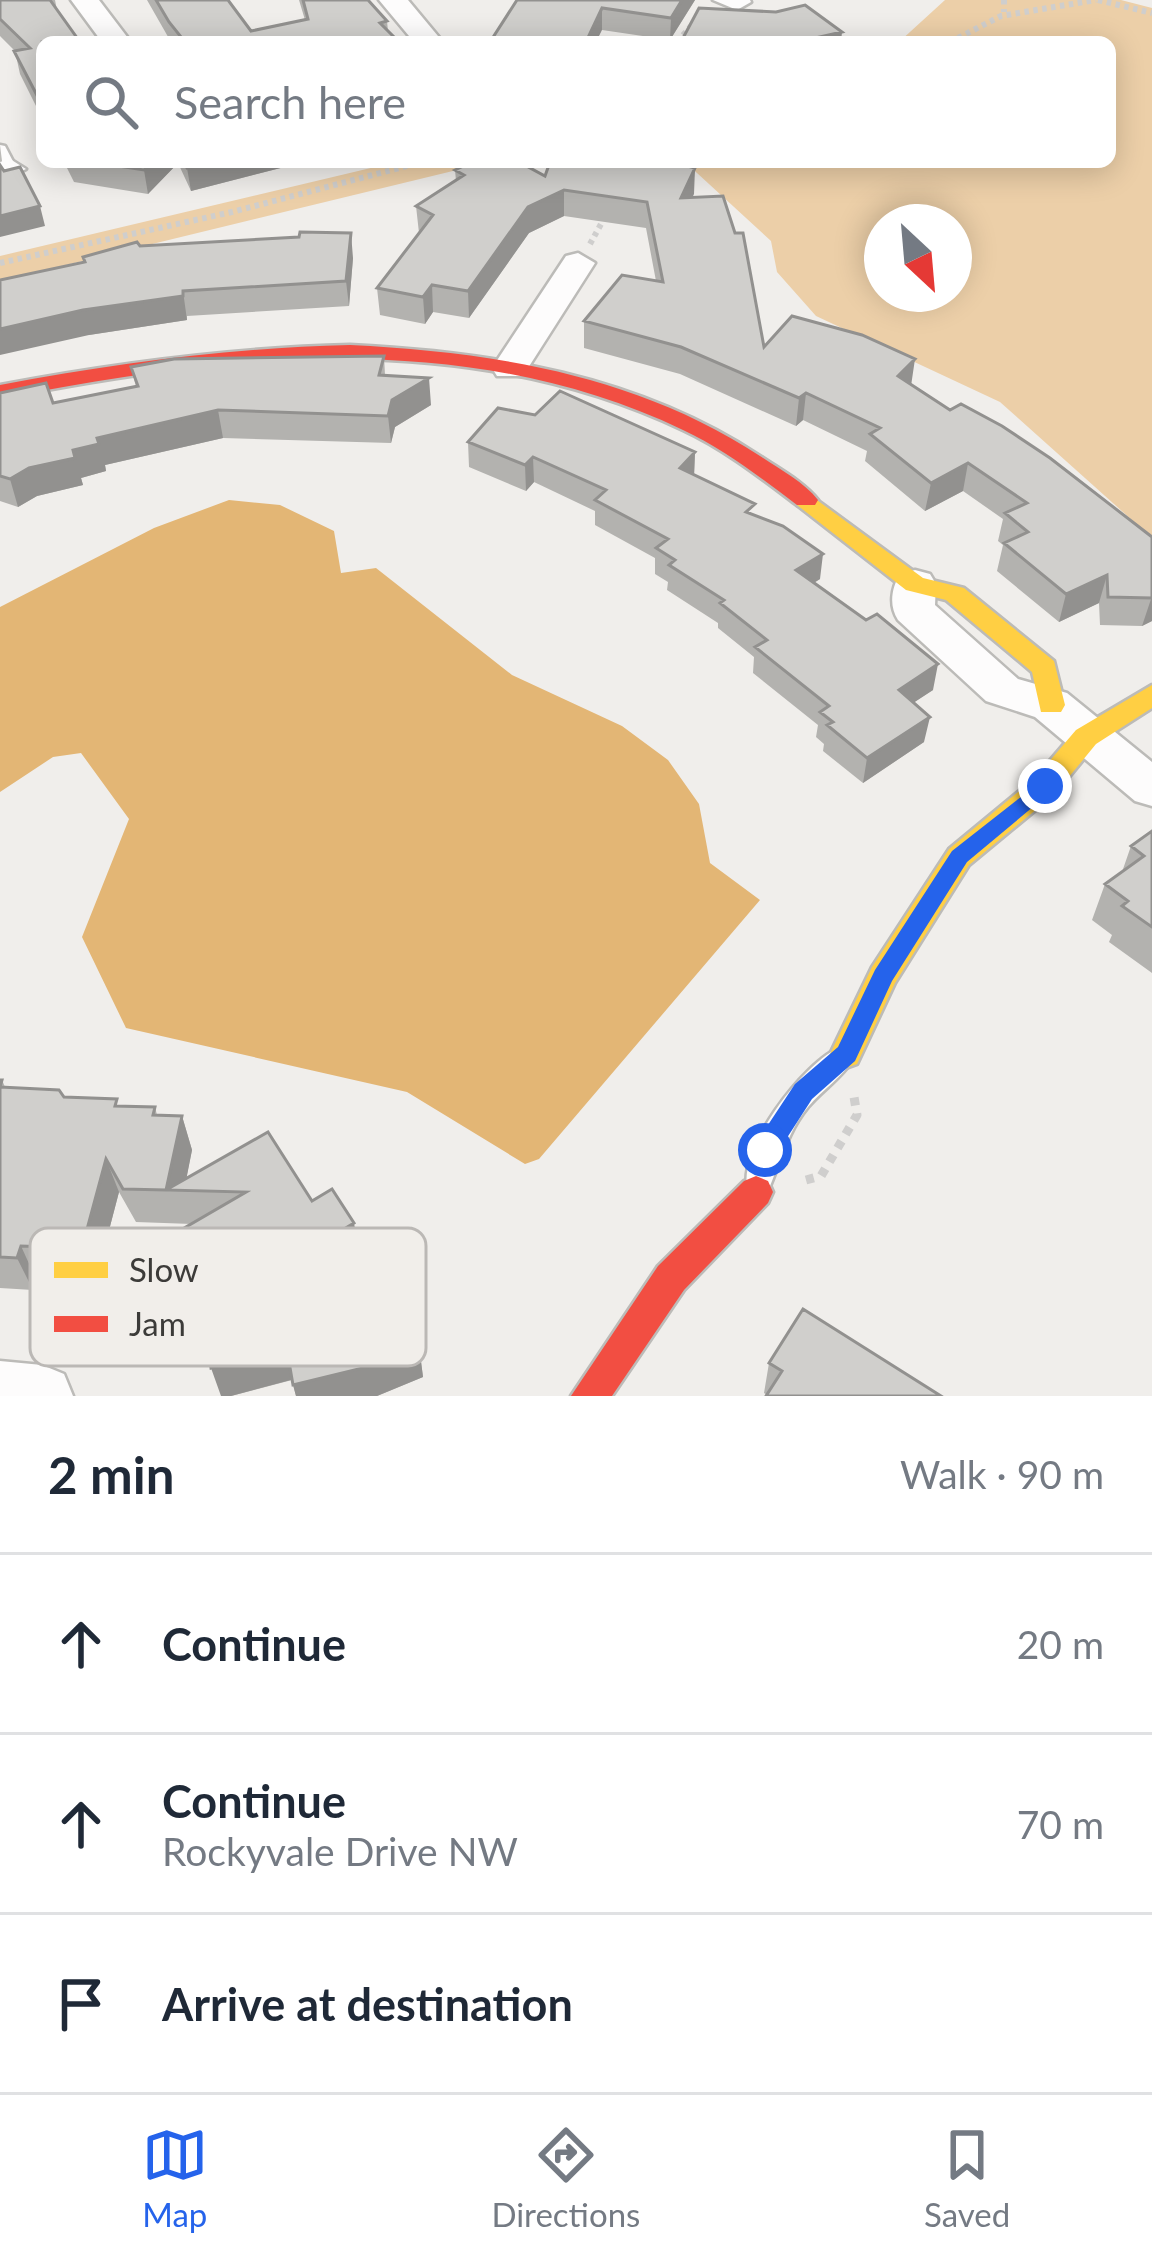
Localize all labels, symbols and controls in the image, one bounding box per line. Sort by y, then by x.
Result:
search box [36,36,1116,168]
icon: search [78,69,144,135]
text: Search here [174,75,406,129]
north arrow [864,204,972,312]
route end [1018,759,1072,813]
route start [738,1123,792,1177]
legend [30,1228,426,1366]
text: Slow [129,1249,199,1289]
text: Jam [129,1303,186,1343]
text: 2 min [48,1444,174,1505]
text: Walk · 90 m [900,1451,1104,1497]
icon: ahead [48,1611,114,1677]
text: Continue [162,1617,346,1671]
text: 20 m [1017,1621,1104,1667]
text: Continue [162,1774,346,1828]
icon: ahead [48,1791,114,1857]
text: 70 m [1017,1801,1104,1847]
text: Rockyvale Drive NW [162,1828,518,1874]
icon: arrive [48,1971,114,2037]
text: Arrive at destination [162,1977,573,2031]
tab: Map [142,2122,208,2234]
tab: Directions [491,2122,640,2234]
tab: Saved [924,2122,1010,2234]

